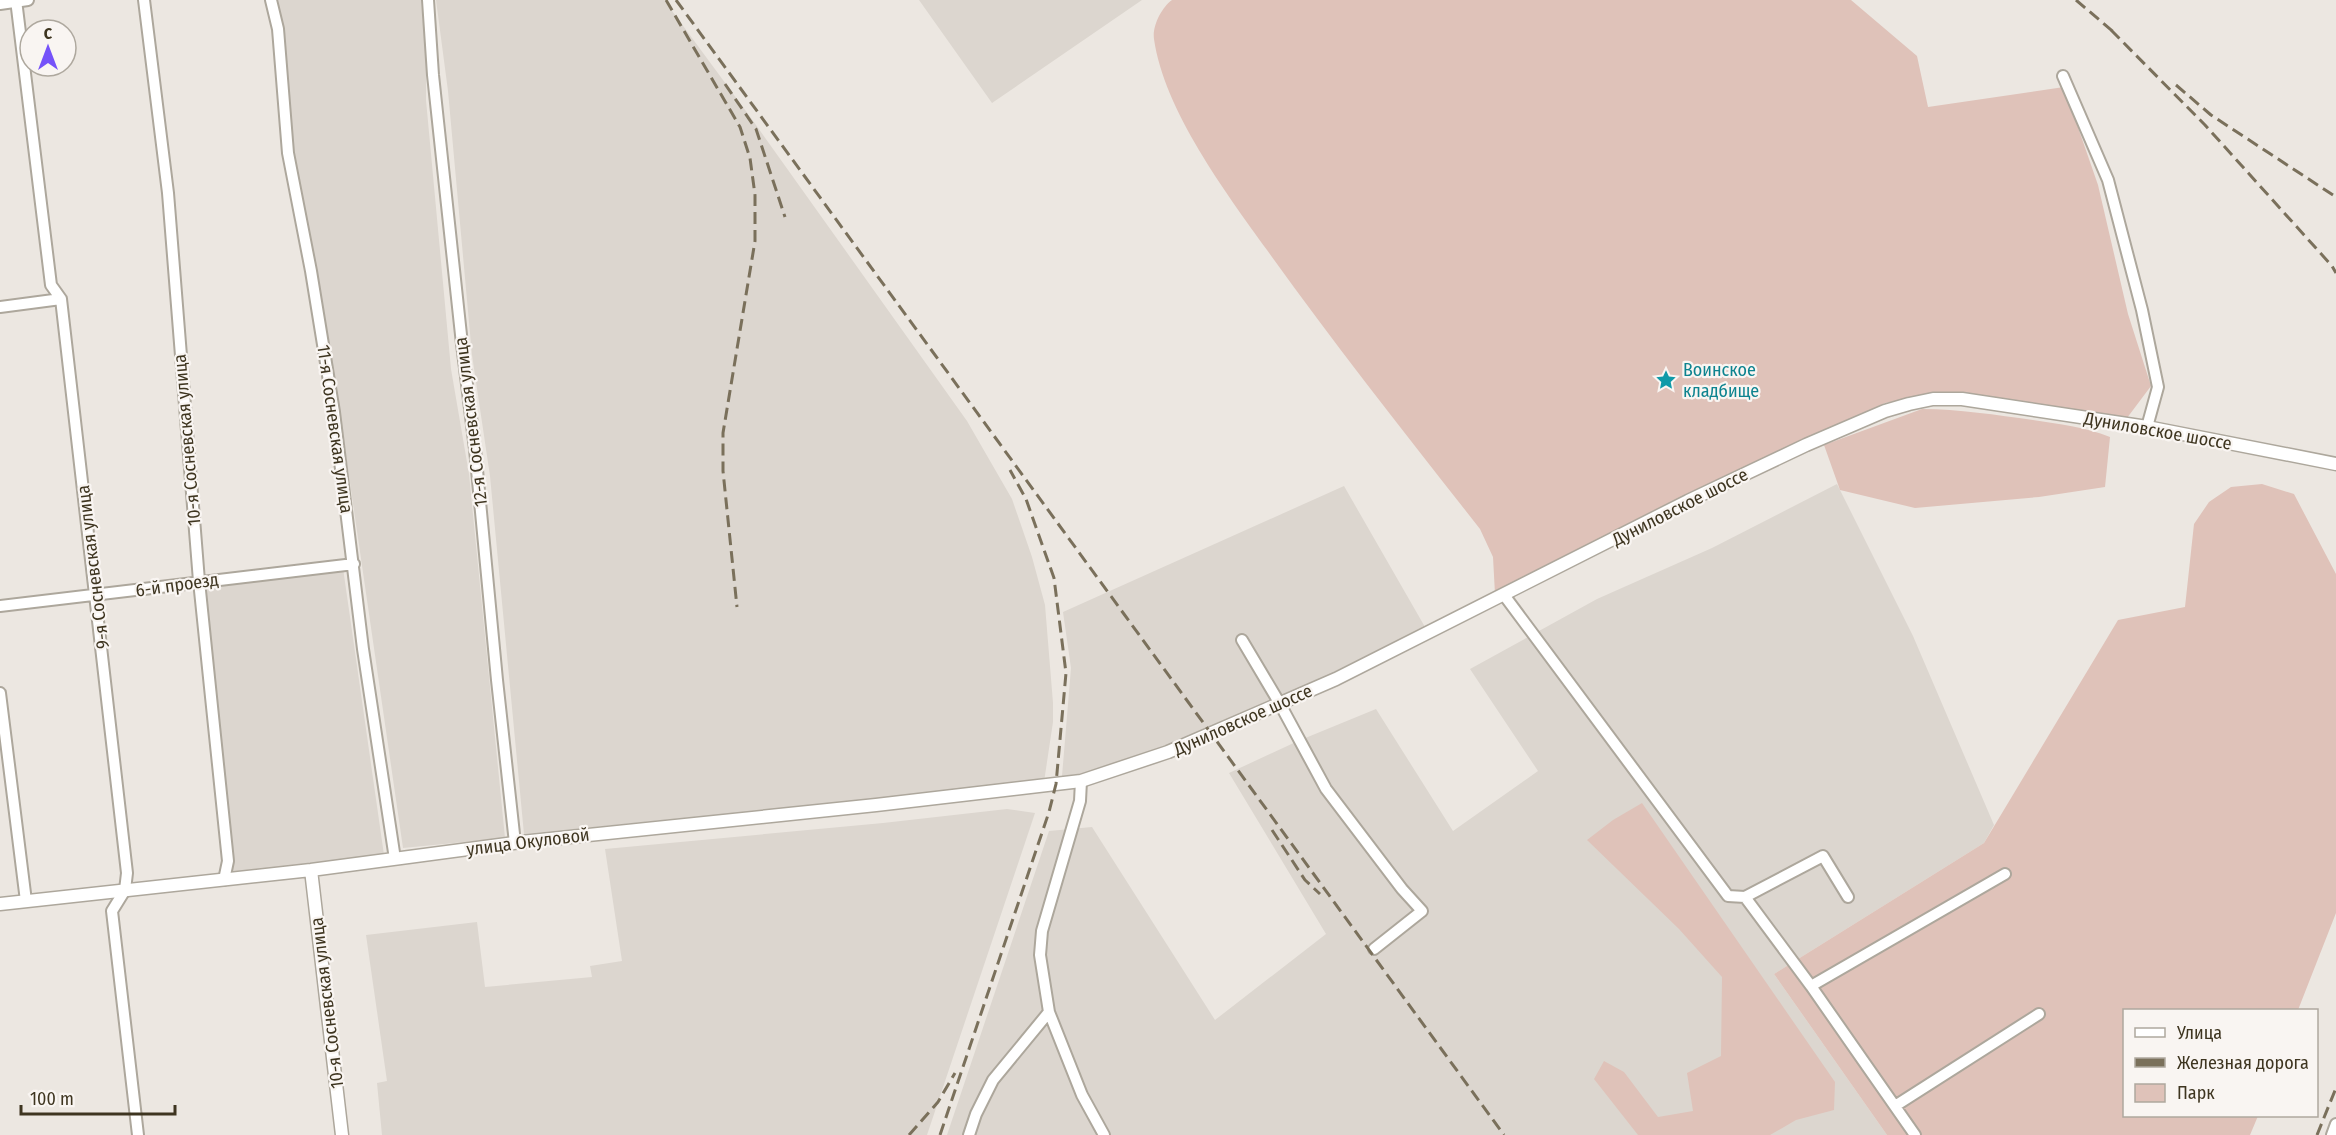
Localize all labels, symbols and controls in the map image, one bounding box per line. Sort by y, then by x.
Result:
north arrow [18,18,78,78]
text: С [44,24,53,43]
street label: 12-я Сосневская улица [450,336,492,508]
street label: 11-я Сосневская улица [312,343,358,515]
street label: 10-я Сосневская улица [169,353,205,527]
place label: Воинское кладбище [1683,359,1759,402]
place icon: Воинское кладбище [1654,368,1678,392]
street label: Дуниловское шоссе [2082,407,2234,455]
street label: Дуниловское шоссе [1608,463,1752,551]
street label: 9-я Сосневская улица [72,484,114,650]
street label: 6-й проезд [134,568,220,602]
street label: Дуниловское шоссе [1169,680,1316,761]
street label: улица Окуловой [465,824,591,860]
street label: 10-я Сосневская улица [306,916,348,1090]
legend [2123,1009,2318,1117]
text: Улица [2176,1022,2222,1044]
text: Железная дорога [2177,1052,2309,1074]
scale bar [21,1078,176,1116]
text: Парк [2177,1082,2215,1104]
text: 100 m [30,1088,74,1110]

